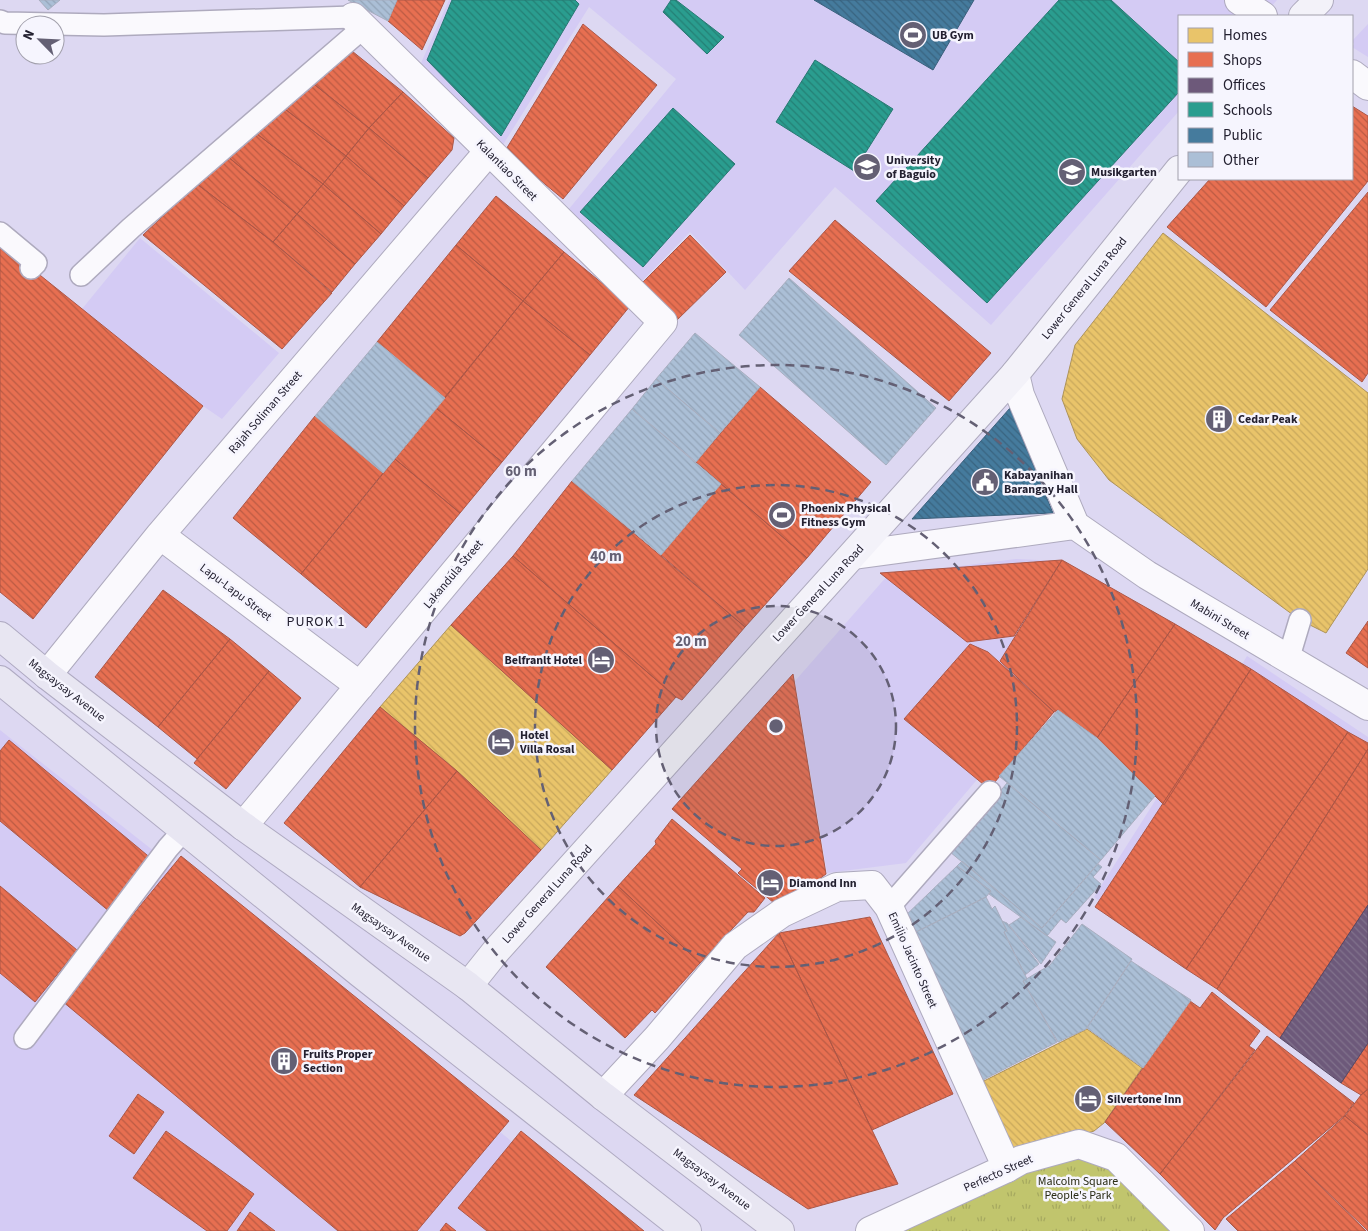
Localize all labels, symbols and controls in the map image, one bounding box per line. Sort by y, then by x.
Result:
north arrow [15,15,65,65]
legend [1178,15,1353,180]
sports icon: UB Gym [898,20,928,50]
text: Homes [1223,25,1267,46]
text: N [18,27,40,43]
place label: UB Gym [932,27,974,44]
text: Shops [1223,50,1262,71]
text: Offices [1223,75,1266,96]
text: Schools [1223,100,1272,121]
text: Public [1223,125,1262,146]
street label: Kalantiao Street [472,136,541,205]
text: Other [1223,150,1260,171]
school or university icon: University of Baguio [852,152,882,182]
place label: University of Baguio [886,152,941,183]
school or university icon: Musikgarten [1057,157,1087,187]
place label: Musikgarten [1091,164,1157,181]
street label: Lower General Luna Road [1038,233,1131,343]
street label: Rajah Soliman Street [225,367,306,457]
building icon: Cedar Peak [1204,404,1234,434]
place label: Cedar Peak [1238,411,1298,428]
text: 60 m [505,461,537,482]
public building icon: Kabayanihan Barangay Hall [970,467,1000,497]
place label: Kabayanihan Barangay Hall [1004,467,1078,498]
sports icon: Phoenix Physical Fitness Gym [767,500,797,530]
place label: Phoenix Physical Fitness Gym [801,500,891,531]
street label: Lakandula Street [420,536,487,612]
street label: Lower General Luna Road [769,541,868,646]
text: 40 m [590,546,622,567]
street label: Lapu-Lapu Street [196,560,275,625]
street label: Mabini Street [1187,595,1253,644]
district label: PUROK 1 [286,612,346,632]
text: 20 m [675,631,707,652]
hotel icon: Belfranlt Hotel [586,645,616,675]
place label: Belfranlt Hotel [504,652,583,669]
street label: Magsaysay Avenue [25,655,109,726]
centre of rings [767,717,785,735]
hotel icon: Hotel Villa Rosal [486,727,516,757]
place label: Hotel Villa Rosal [519,727,575,758]
street label: Lower General Luna Road [498,841,596,947]
hotel icon: Diamond Inn [755,868,785,898]
place label: Diamond Inn [789,875,857,892]
street label: Magsaysay Avenue [348,899,434,966]
street label: Emilio Jacinto Street [884,909,941,1011]
building icon: Fruits Proper Section [269,1046,299,1076]
place label: Fruits Proper Section [303,1046,373,1077]
hotel icon: Silvertone Inn [1073,1084,1103,1114]
place label: Silvertone Inn [1107,1091,1182,1108]
street label: Magsaysay Avenue [669,1144,754,1214]
street label: Perfecto Street [961,1151,1036,1196]
park label: Malcolm Square People's Park [1038,1173,1118,1204]

